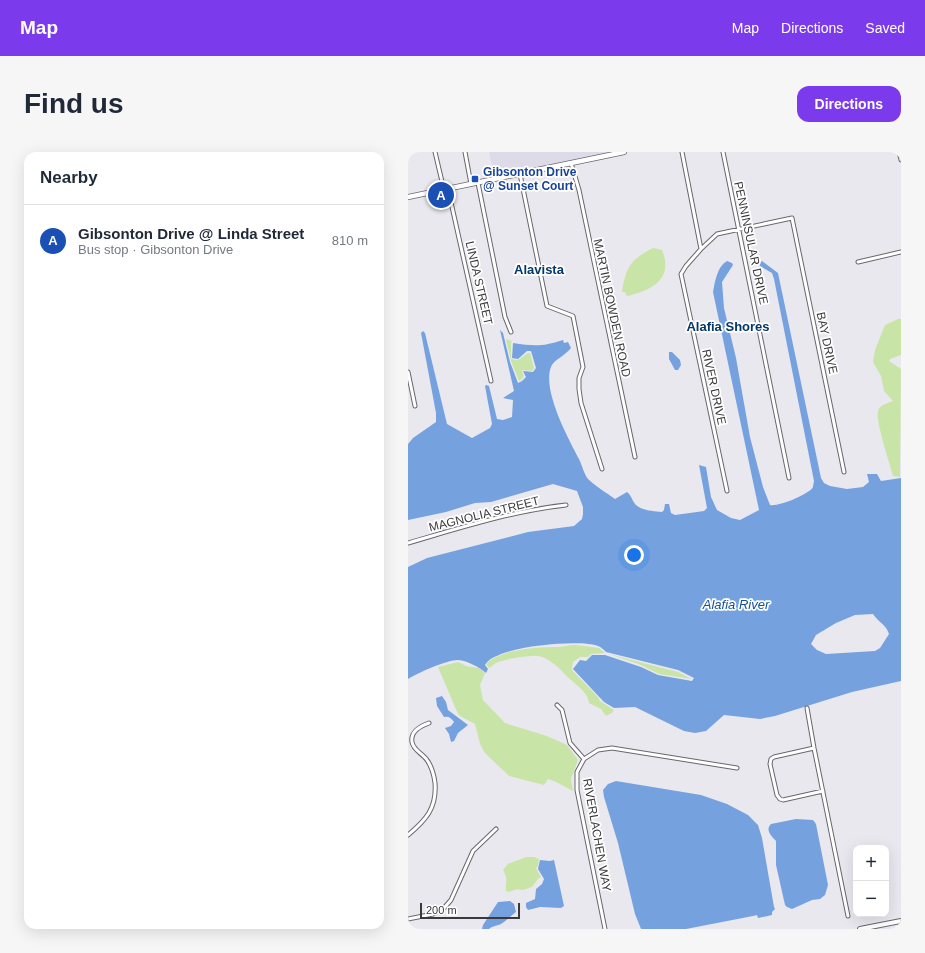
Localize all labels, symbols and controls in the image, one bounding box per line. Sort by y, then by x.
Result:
text: Map [20,17,58,38]
text: Map [732,20,759,36]
text: Directions [781,20,843,36]
text: Saved [865,20,905,36]
button: Directions [797,86,901,122]
text: Find us [24,88,124,119]
place label: Gibsonton Drive @ Sunset Court [483,165,577,193]
text: Nearby [40,168,98,187]
marker: Gibsonton Drive @ Sunset Court [470,174,480,184]
pin: A [428,180,454,210]
street label: PENNINSULAR DRIVE [731,180,771,306]
text: Gibsonton Drive @ Linda Street [78,225,304,242]
text: A [48,233,58,248]
text: 810 m [332,233,368,248]
street label: MARTIN BOWDEN ROAD [590,238,634,379]
street label: LINDA STREET [463,240,496,327]
text: Bus stop · Gibsonton Drive [78,242,233,257]
district label: Alavista [514,262,565,277]
street label: BAY DRIVE [814,311,840,375]
district label: Alafia Shores [686,319,770,334]
street label: RIVER DRIVE [699,348,729,426]
street label: MAGNOLIA STREET [427,493,541,535]
your location [624,545,644,565]
water label: Alafia River [702,597,770,612]
street label: RIVERLACHEN WAY [580,777,614,893]
map controls [853,845,889,917]
button: + [853,845,889,881]
button: − [853,881,889,917]
scale bar [420,901,520,920]
text: 200 m [426,904,457,916]

